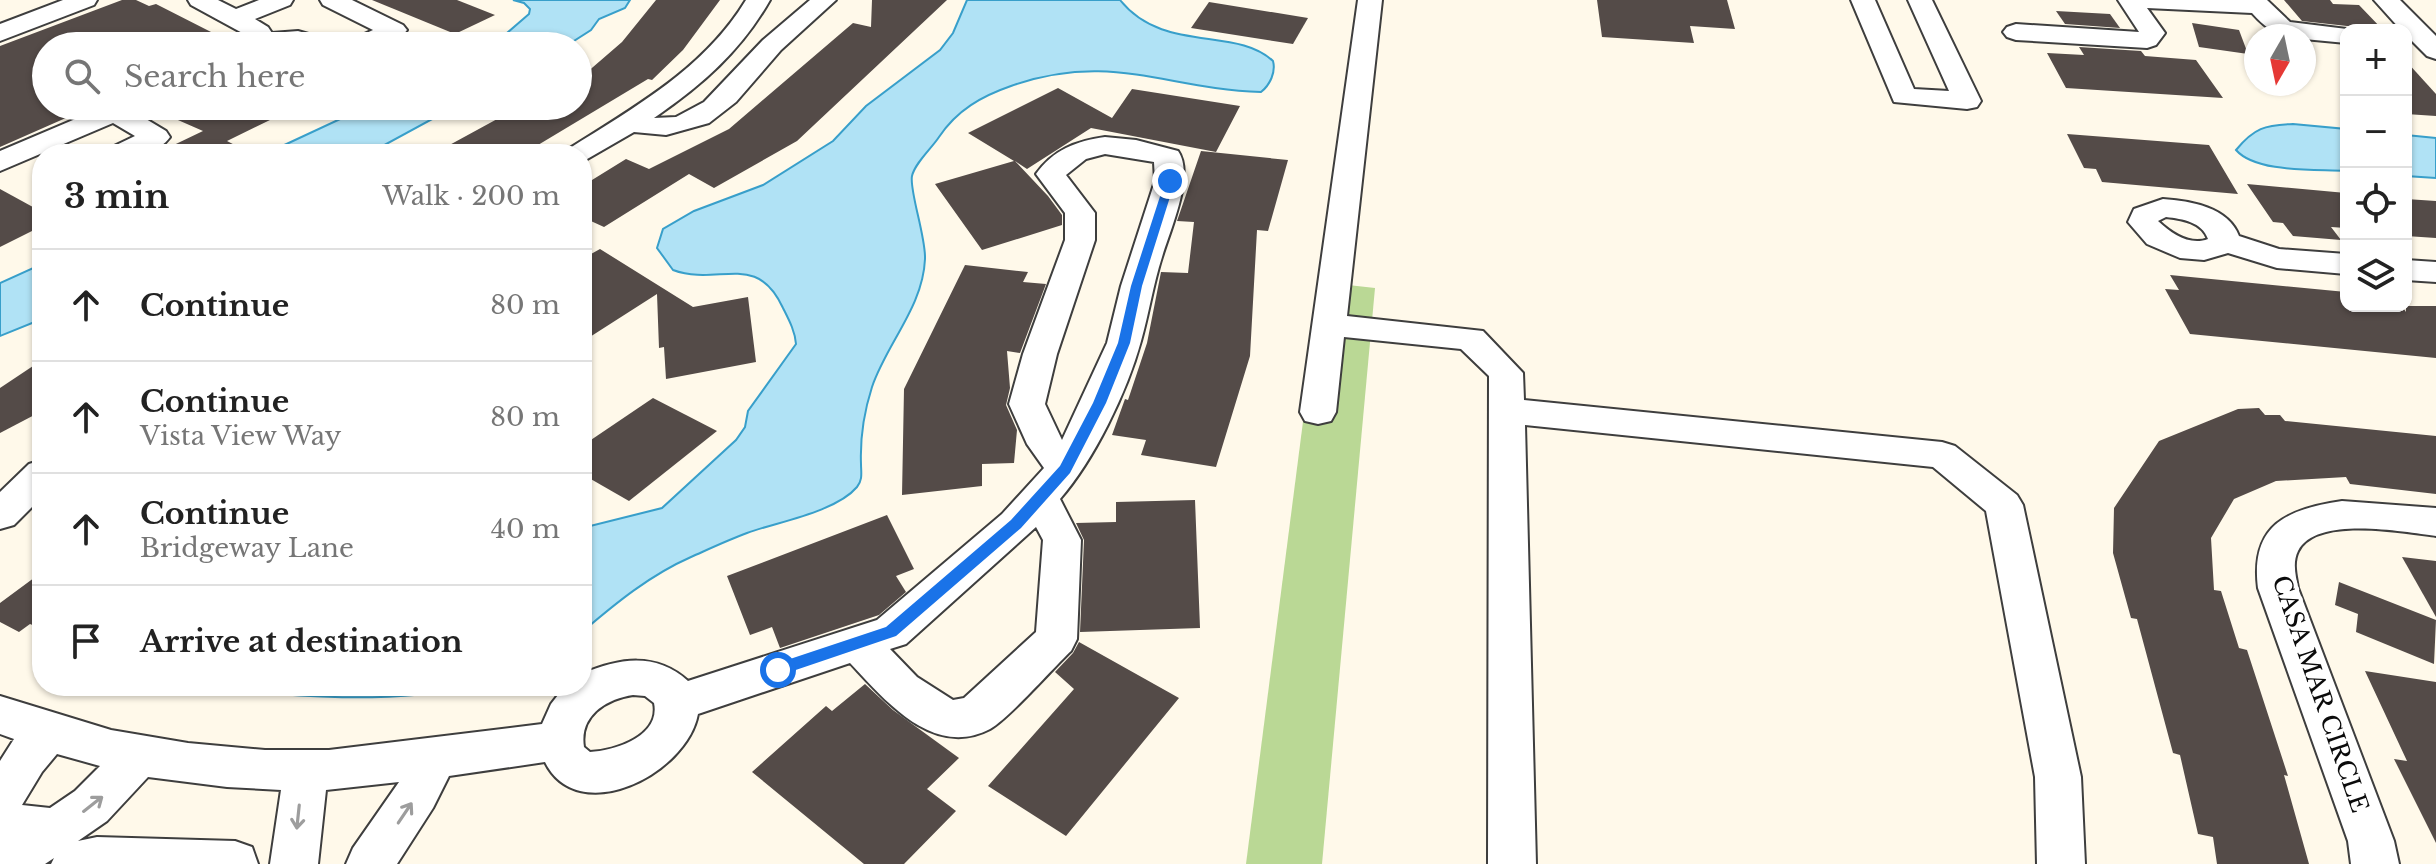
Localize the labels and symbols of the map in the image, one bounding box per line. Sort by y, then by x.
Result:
north arrow [2244,24,2316,96]
route end [1152,163,1188,199]
street label: CASA MAR CIRCLE [2266,571,2375,816]
route start [760,652,796,688]
one-way arrow [82,795,103,812]
one-way arrow [397,802,413,825]
one-way arrow [290,803,305,830]

